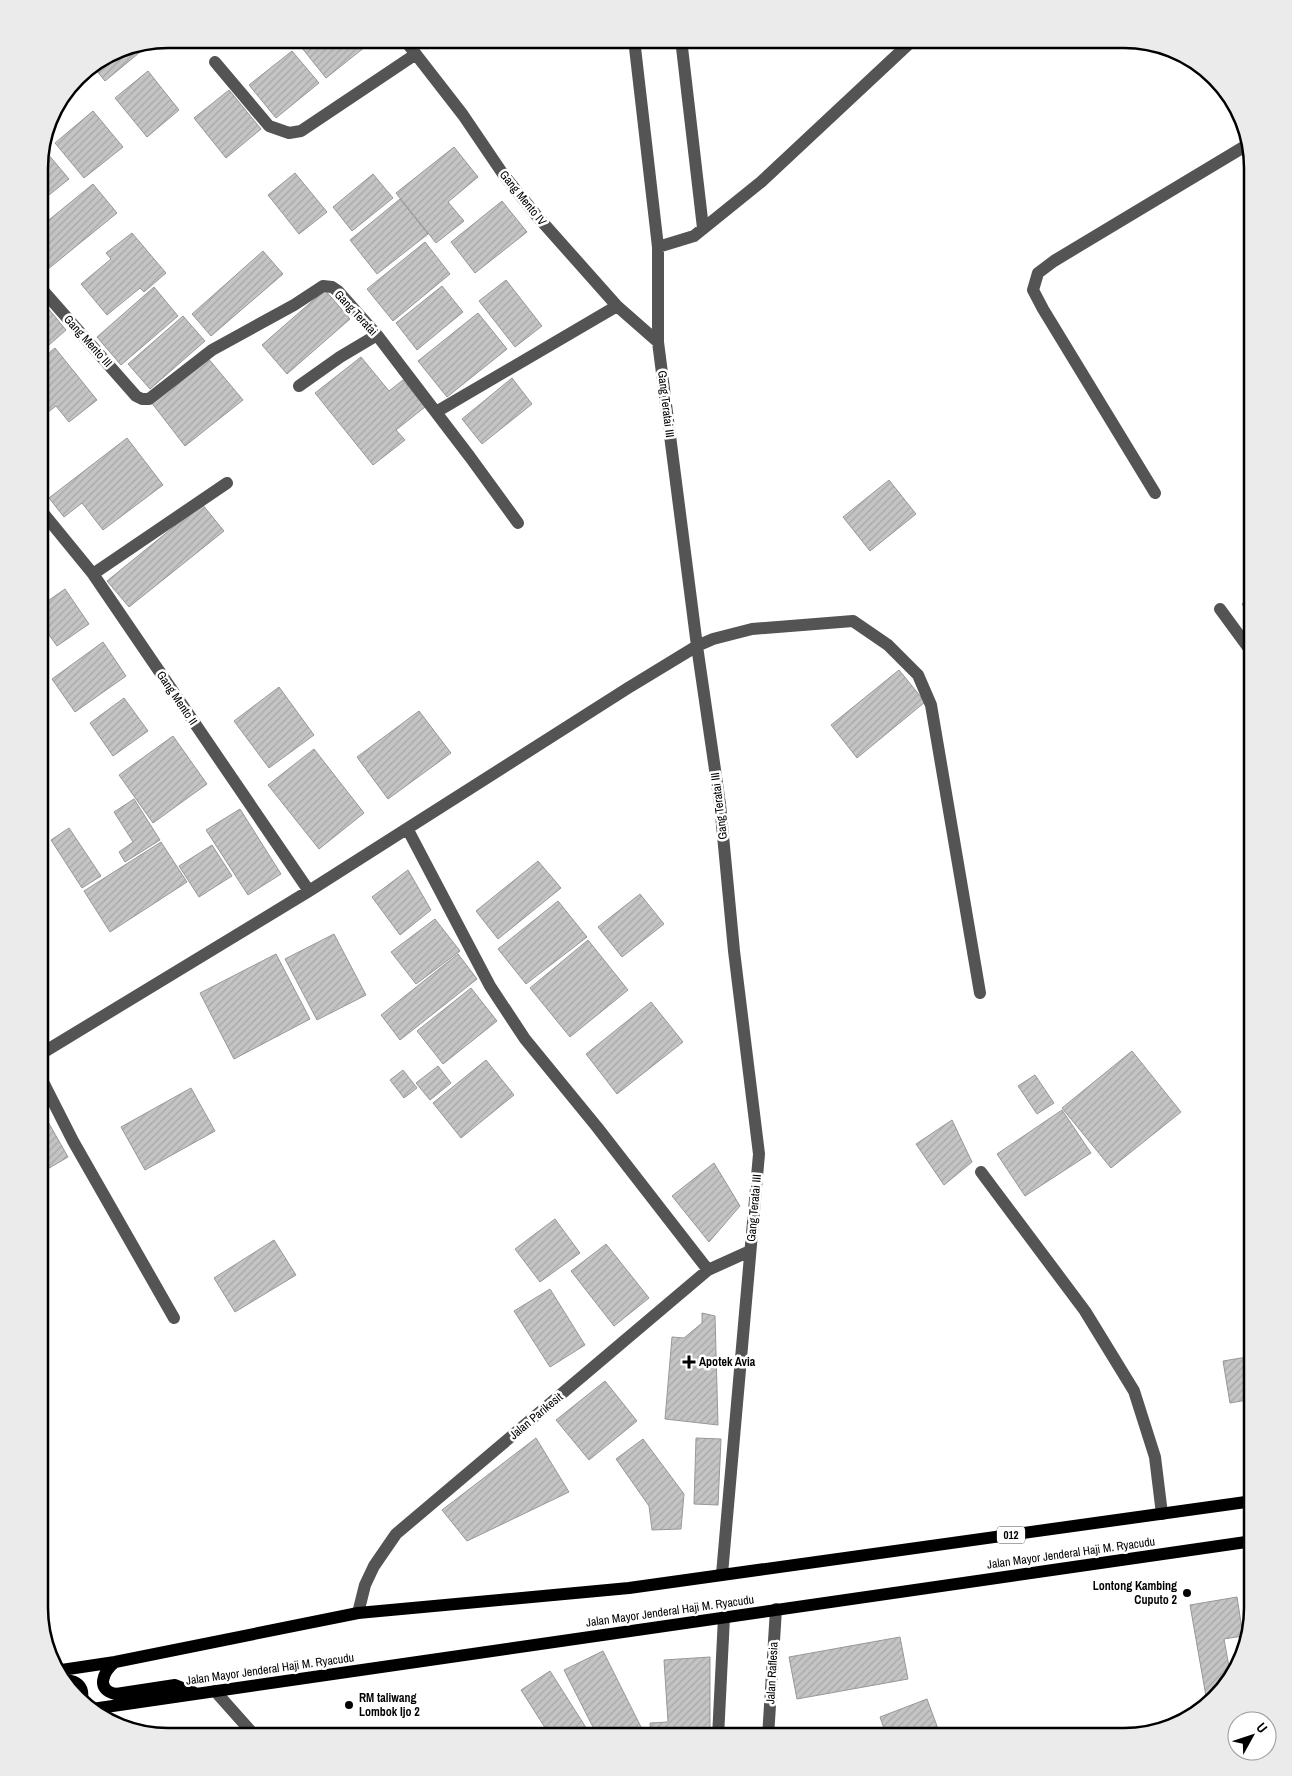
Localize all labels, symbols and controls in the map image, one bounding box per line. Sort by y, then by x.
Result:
street label: Gang Mento IV [496,167,550,229]
street label: Gang Teratai [331,287,381,339]
street label: Gang Mento III [60,311,116,371]
street label: Gang Teratai III [654,369,678,439]
street label: Gang Mento II [153,668,201,728]
street label: Gang Teratai III [707,771,731,841]
street label: Gang Teratai III [743,1174,765,1242]
place label: Apotek Avia [699,1354,756,1370]
marker: Apotek Avia [683,1356,695,1368]
street label: Jalan Parikesit [506,1389,566,1443]
road number: 012 [997,1526,1025,1544]
street label: Jalan Mayor Jenderal Haji M. Ryacudu [986,1533,1156,1573]
place label: Lontong Kambing Cuputo 2 [1093,1578,1178,1608]
marker: Lontong Kambing Cuputo 2 [1181,1587,1193,1599]
street label: Jalan Mayor Jenderal Haji M. Ryacudu [585,1591,755,1631]
street label: Jalan Raflesia [762,1641,782,1705]
street label: Jalan Mayor Jenderal Haji M. Ryacudu [185,1649,355,1689]
place label: RM taliwang Lombok Ijo 2 [359,1690,420,1720]
marker: RM taliwang Lombok Ijo 2 [343,1699,355,1711]
north arrow [1227,1711,1277,1761]
text: U [1252,1719,1272,1737]

